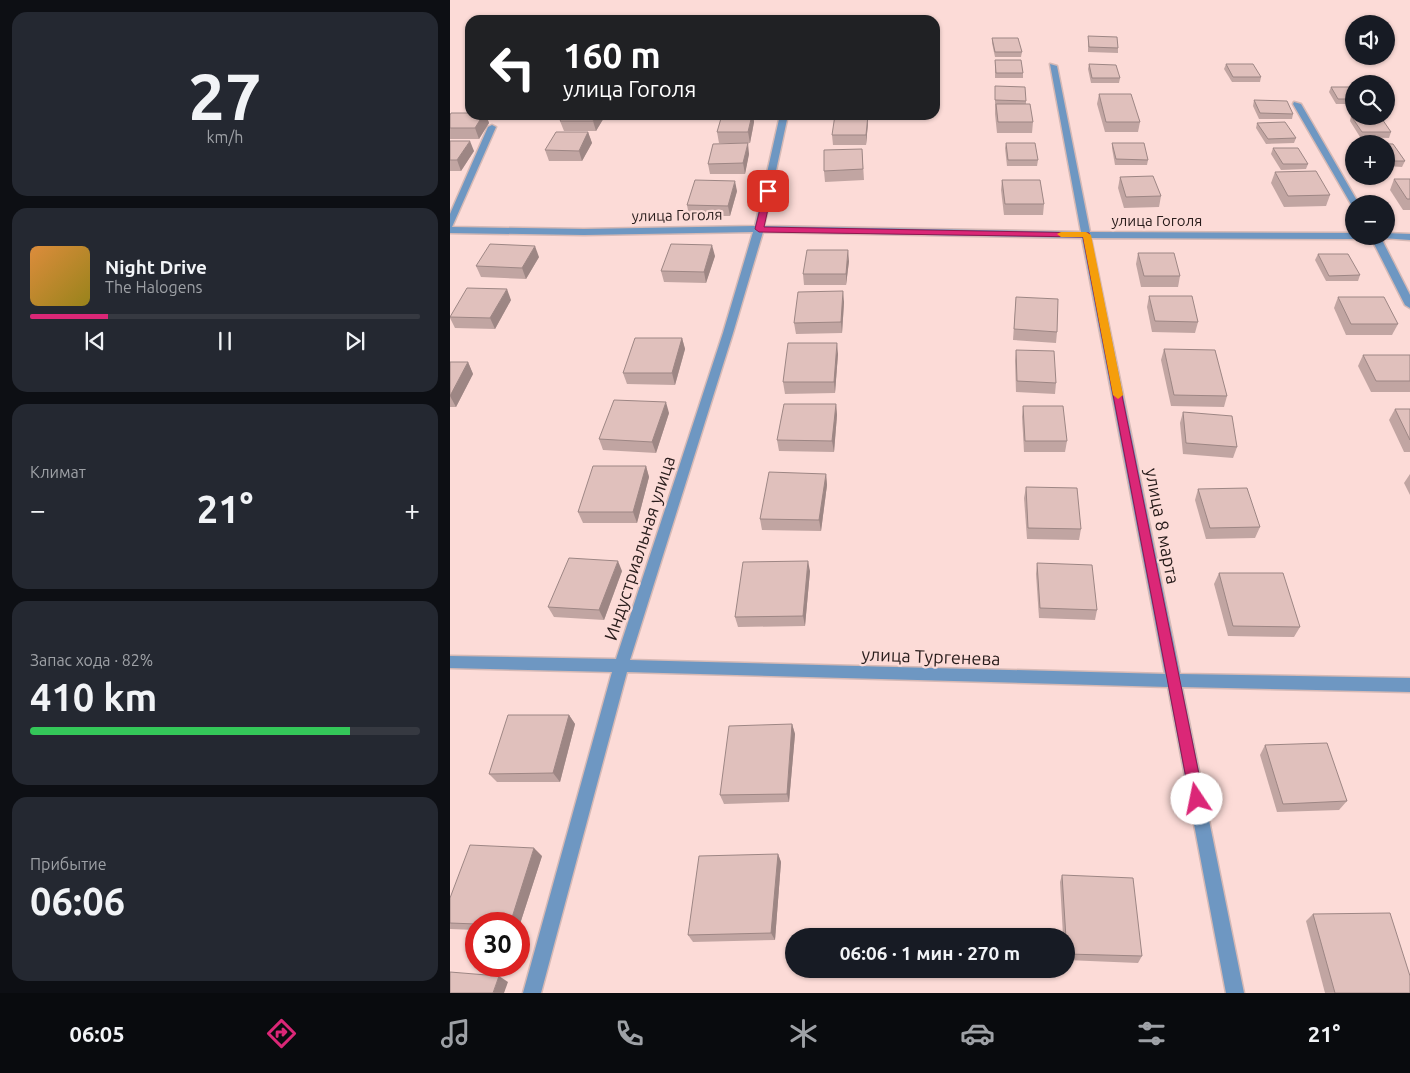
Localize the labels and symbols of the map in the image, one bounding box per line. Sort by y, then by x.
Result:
pin [747,170,789,212]
street label: улица Гоголя [631,206,723,224]
street label: улица Гоголя [1112,212,1202,229]
street label: Индустриальная улица [600,453,678,643]
street label: улица 8 марта [1142,466,1184,586]
street label: улица Тургенева [861,644,1001,668]
position arrow [1170,772,1222,824]
speed limit sign: 30 [465,912,530,977]

